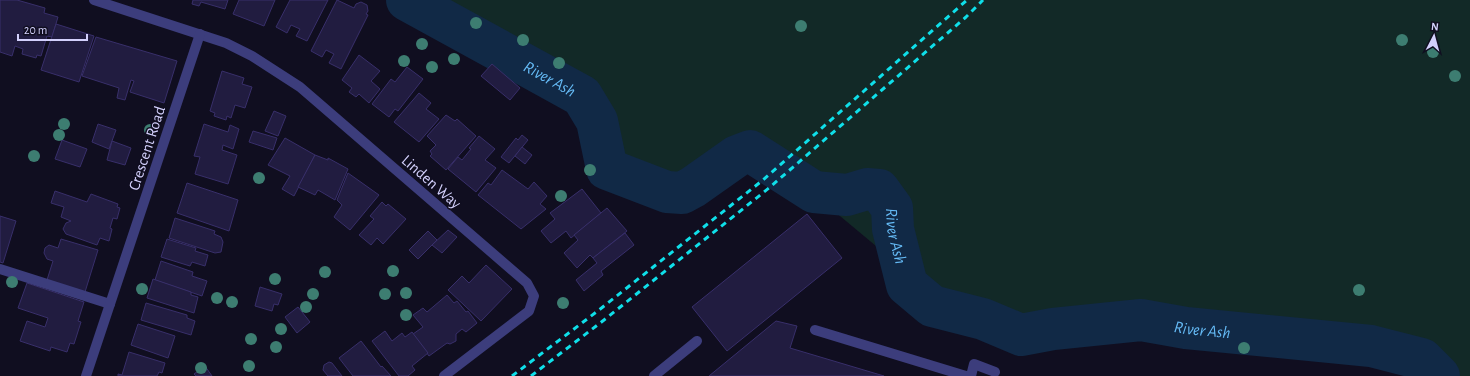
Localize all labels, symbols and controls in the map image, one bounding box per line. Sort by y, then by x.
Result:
scale bar [18,16,87,42]
north arrow [1414,16,1454,56]
text: N [1431,21,1439,32]
text: 20 m [24,24,47,36]
water label: River Ash [521,58,579,100]
street label: Crescent Road [126,104,168,193]
street label: Linden Way [398,152,464,213]
water label: River Ash [883,208,909,266]
water label: River Ash [1173,318,1231,341]

